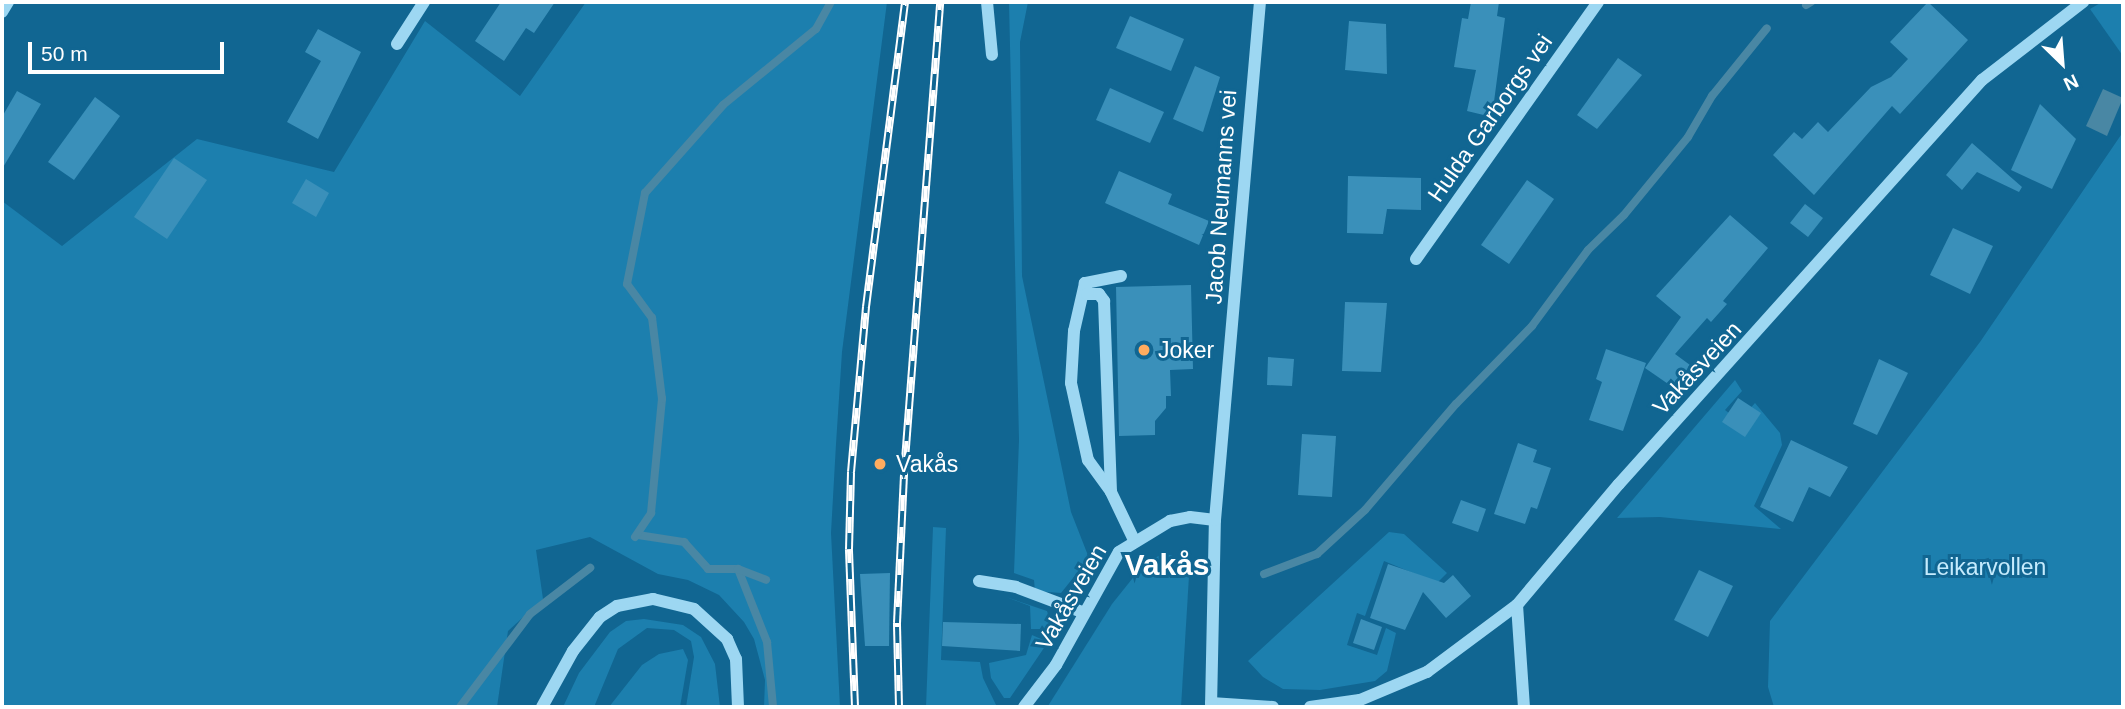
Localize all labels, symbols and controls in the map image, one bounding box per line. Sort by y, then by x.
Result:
scale bar [32,28,228,72]
north arrow [2027,28,2097,98]
street label: Hulda Garborgs vei [1422,29,1558,207]
text: 50 m [41,42,88,65]
text: N [2060,70,2082,95]
street label: Jacob Neumanns vei [1200,89,1242,305]
street label: Vakåsveien [1647,316,1747,420]
place label: Joker [1158,336,1214,364]
marker: Joker [1136,342,1152,358]
place label: Vakås [896,450,958,478]
marker: Vakås [870,454,890,474]
street label: Vakåsveien [1030,539,1112,655]
district label: Vakås [1124,547,1210,583]
park label: Leikarvollen [1924,553,2046,581]

